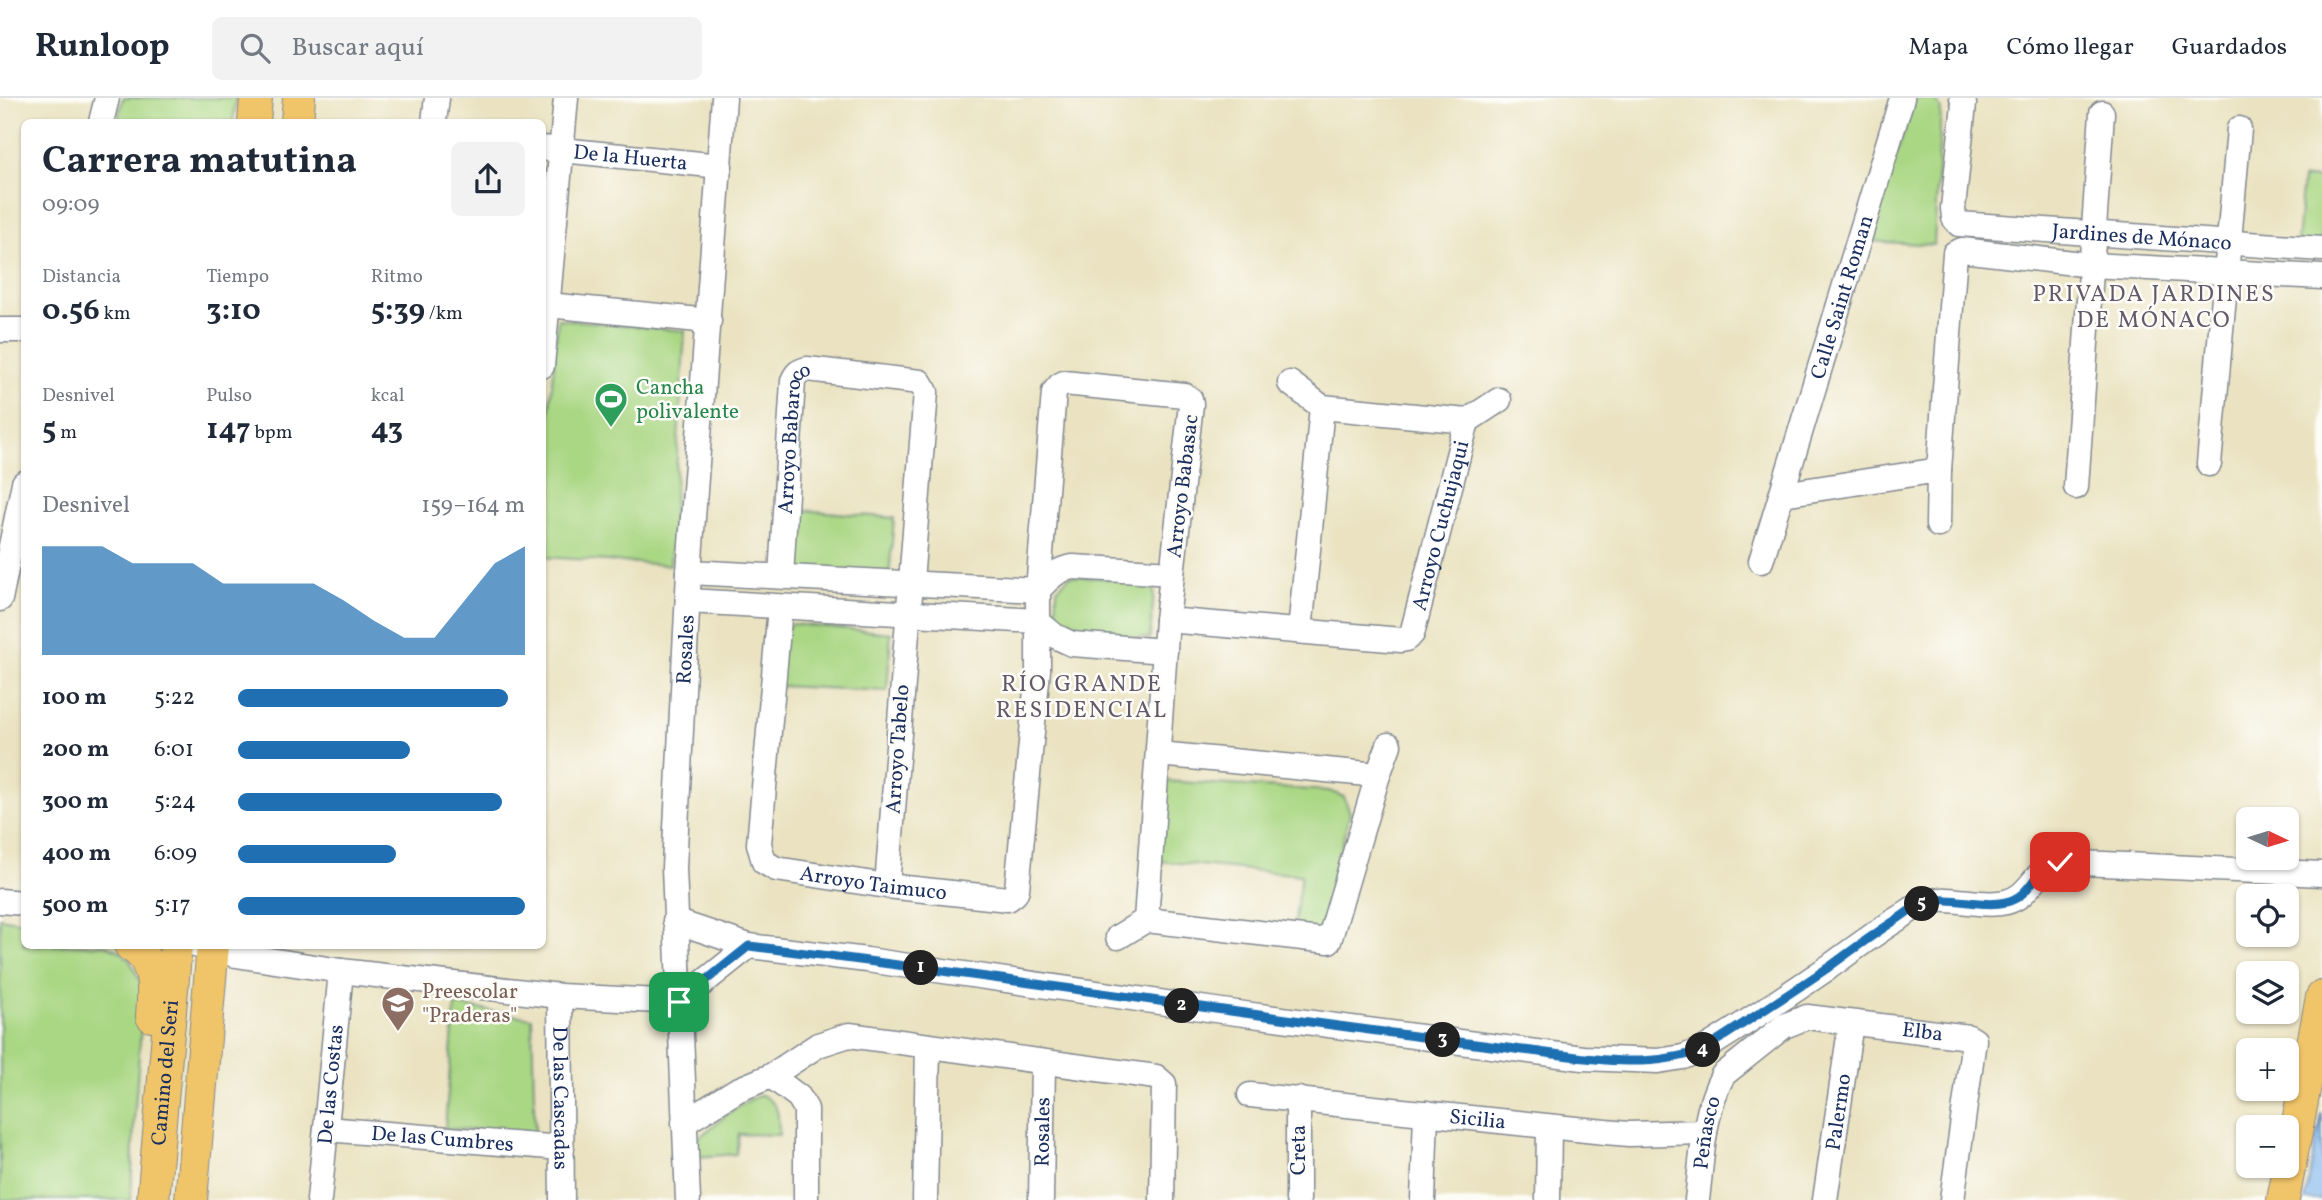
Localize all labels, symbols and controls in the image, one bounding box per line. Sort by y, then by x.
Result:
search box [212,17,702,80]
text: Runloop [35,25,170,71]
icon: search [236,29,274,67]
text: Buscar aquí [292,30,424,66]
text: Mapa [1909,31,1969,65]
text: Cómo llegar [2007,31,2134,65]
text: Guardados [2172,31,2287,65]
text: Carrera matutina [42,136,357,189]
street label: De la Huerta [572,138,689,179]
button: share [451,142,525,216]
text: 09:09 [42,189,99,221]
street label: Calle Saint Roman [1804,212,1882,383]
street label: Jardines de Mónaco [2051,217,2233,259]
text: Distancia [42,264,121,290]
text: Tiempo [206,264,269,290]
text: Ritmo [371,264,423,290]
district label: PRIVADA JARDINES DE MÓNACO [2032,279,2276,337]
text: 0.56 [42,290,100,332]
text: 3:10 [206,290,261,332]
text: 5:39 [371,290,425,332]
text: km [100,301,131,327]
text: /km [425,301,463,327]
street label: Arroyo Babaroco [772,356,814,515]
place label: Cancha polivalente [636,374,739,427]
sports icon: Cancha polivalente [592,380,630,429]
text: Desnivel [42,383,115,409]
text: Pulso [206,383,252,409]
text: kcal [371,383,404,409]
text: 5 [42,409,56,451]
text: 147 [206,409,251,451]
text: 43 [371,409,403,451]
street label: Arroyo Babasac [1160,413,1207,560]
text: m [56,420,77,446]
text: bpm [251,420,293,446]
street label: Arroyo Cuchujaqui [1406,437,1477,614]
text: Desnivel [42,490,130,522]
text: 159–164 m [421,490,525,522]
street label: Rosales [670,614,703,685]
district label: RÍO GRANDE RESIDENCIAL [996,669,1168,727]
text: 100 m [42,682,107,714]
text: 5:22 [154,682,195,714]
street label: Arroyo Tabelo [880,683,917,815]
text: 200 m [42,734,109,766]
text: 6:01 [154,734,194,766]
text: 300 m [42,786,109,818]
text: 5:24 [154,786,196,818]
north arrow [2236,807,2300,870]
map controls [2236,807,2299,1178]
pin [2030,832,2090,892]
text: 400 m [42,838,111,870]
text: 6:09 [154,838,197,870]
icon: check [2041,843,2079,881]
street label: Arroyo Taimuco [798,860,948,908]
button: locate [2236,884,2299,947]
pin: 5 [1904,886,1940,922]
text: 500 m [42,890,108,922]
text: 5:17 [154,890,191,922]
text: 5 [1917,890,1926,916]
pin: 1 [904,950,939,986]
text: 1 [917,954,924,980]
button: layers [2236,961,2299,1024]
pin [649,972,709,1032]
place label: Preescolar "Praderas" [422,978,518,1031]
icon: arrive [660,983,698,1021]
school or university icon: Preescolar "Praderas" [379,984,417,1033]
pin: 2 [1164,988,1200,1024]
text: 2 [1177,992,1186,1018]
street label: Camino del Seri [145,999,187,1147]
street label: Elba [1900,1016,1945,1050]
street label: De las Costas [311,1023,352,1146]
pin: 3 [1426,1023,1460,1058]
street label: De las Cascadas [544,1026,575,1170]
text: 3 [1438,1026,1447,1052]
pin: 4 [1686,1032,1720,1068]
text: 4 [1697,1036,1708,1062]
button: + [2236,1038,2299,1101]
street label: Palermo [1819,1072,1859,1153]
street label: Peñasco [1687,1093,1729,1171]
street label: Rosales [1028,1097,1058,1167]
street label: Sicilia [1448,1103,1507,1138]
button: − [2236,1115,2299,1178]
street label: De las Cumbres [370,1120,515,1160]
street label: Creta [1285,1125,1314,1175]

